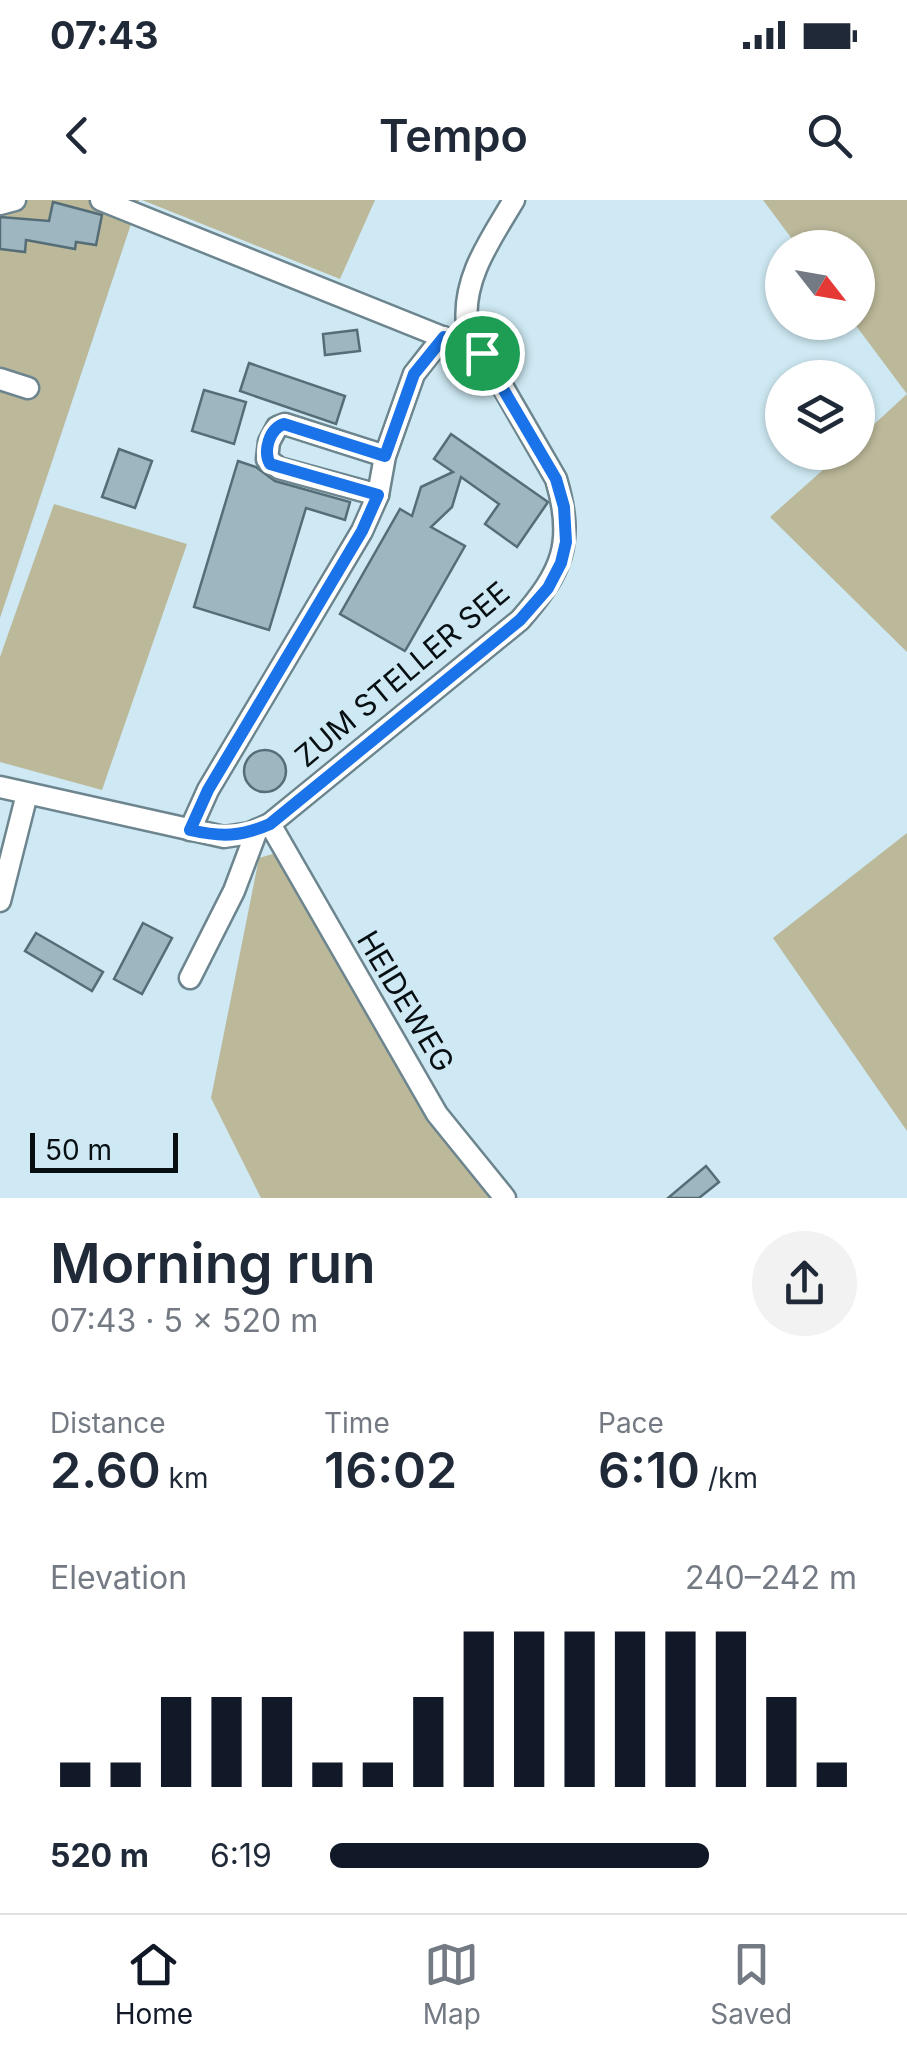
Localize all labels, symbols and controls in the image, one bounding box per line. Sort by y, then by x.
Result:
text: 07:43 [50,12,159,58]
icon: back [50,108,105,163]
text: Tempo [379,108,528,163]
icon: search [802,108,857,163]
north arrow [765,230,875,340]
map controls [765,230,875,470]
pin [440,311,525,396]
icon: arrive [455,326,510,381]
button: layers [765,360,875,470]
street label: ZUM STELLER SEE [288,574,516,774]
street label: HEIDEWEG [350,924,462,1078]
scale bar [30,1128,178,1173]
text: 50 m [45,1133,112,1167]
text: Morning run [50,1230,376,1296]
button: share [752,1231,857,1336]
text: 07:43 · 5 × 520 m [50,1301,318,1340]
text: Distance [50,1406,166,1440]
text: Time [324,1406,390,1440]
text: Pace [598,1406,664,1440]
text: 2.60 [50,1440,161,1500]
text: 16:02 [324,1440,457,1500]
text: 6:10 [598,1440,700,1500]
text: km [161,1461,208,1495]
text: /km [700,1461,758,1495]
text: Elevation [50,1558,187,1597]
text: 240–242 m [685,1558,857,1597]
text: 520 m [50,1836,149,1875]
text: 6:19 [210,1836,272,1875]
tab: Home [115,1937,193,2031]
tab: Map [423,1937,481,2031]
tab: Saved [710,1937,792,2031]

